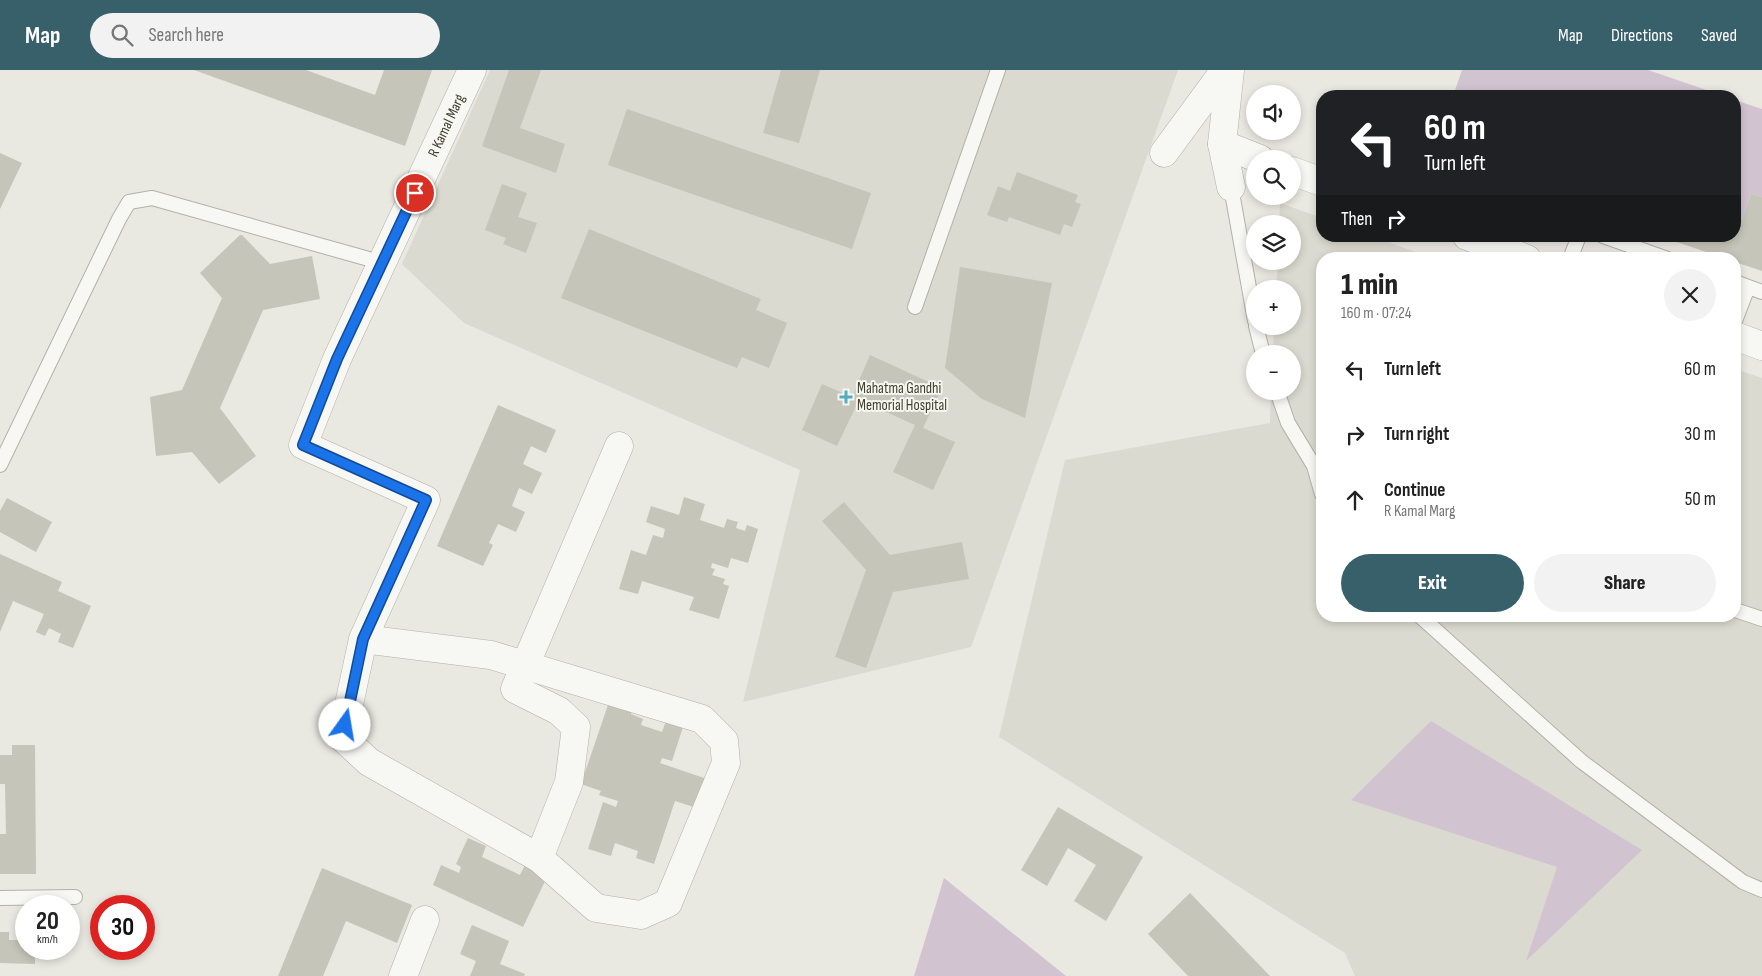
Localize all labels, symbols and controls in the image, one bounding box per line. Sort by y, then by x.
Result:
search box [90,13,440,58]
text: Map [25,21,60,50]
icon: search [108,21,136,49]
text: Search here [148,24,224,47]
text: Map [1558,25,1583,46]
text: Directions [1611,25,1673,46]
text: Saved [1701,25,1737,46]
map controls [1246,85,1301,400]
button: sound [1246,85,1301,140]
street label: R Kamal Marg [423,91,469,160]
text: 60 m [1424,107,1486,150]
icon: left [1341,110,1406,175]
button: search [1246,150,1301,205]
text: Turn left [1424,150,1486,177]
pin [394,172,436,214]
icon: arrive [401,179,429,207]
icon: right [1382,205,1410,233]
text: Then [1341,208,1372,231]
button: layers [1246,215,1301,270]
text: 1 min [1341,267,1398,303]
button: close [1664,269,1716,321]
button: + [1246,280,1301,335]
text: 160 m · 07:24 [1341,304,1411,323]
button: − [1246,345,1301,400]
icon: left [1341,356,1369,384]
text: Turn left [1384,358,1441,381]
text: 60 m [1684,358,1716,381]
place label: Mahatma Gandhi Memorial Hospital [857,379,947,415]
marker: Mahatma Gandhi Memorial Hospital [839,390,853,404]
icon: right [1341,421,1369,449]
text: Turn right [1384,423,1449,446]
text: 30 m [1684,423,1716,446]
text: Continue [1384,479,1445,502]
icon: ahead [1341,486,1369,514]
text: 50 m [1685,488,1716,511]
text: R Kamal Marg [1384,502,1455,521]
button: Exit [1341,554,1524,612]
button: Share [1534,554,1716,612]
position arrow [318,698,370,750]
speed limit sign: 30 [90,895,155,960]
text: 20 [36,906,59,937]
text: km/h [37,932,58,947]

